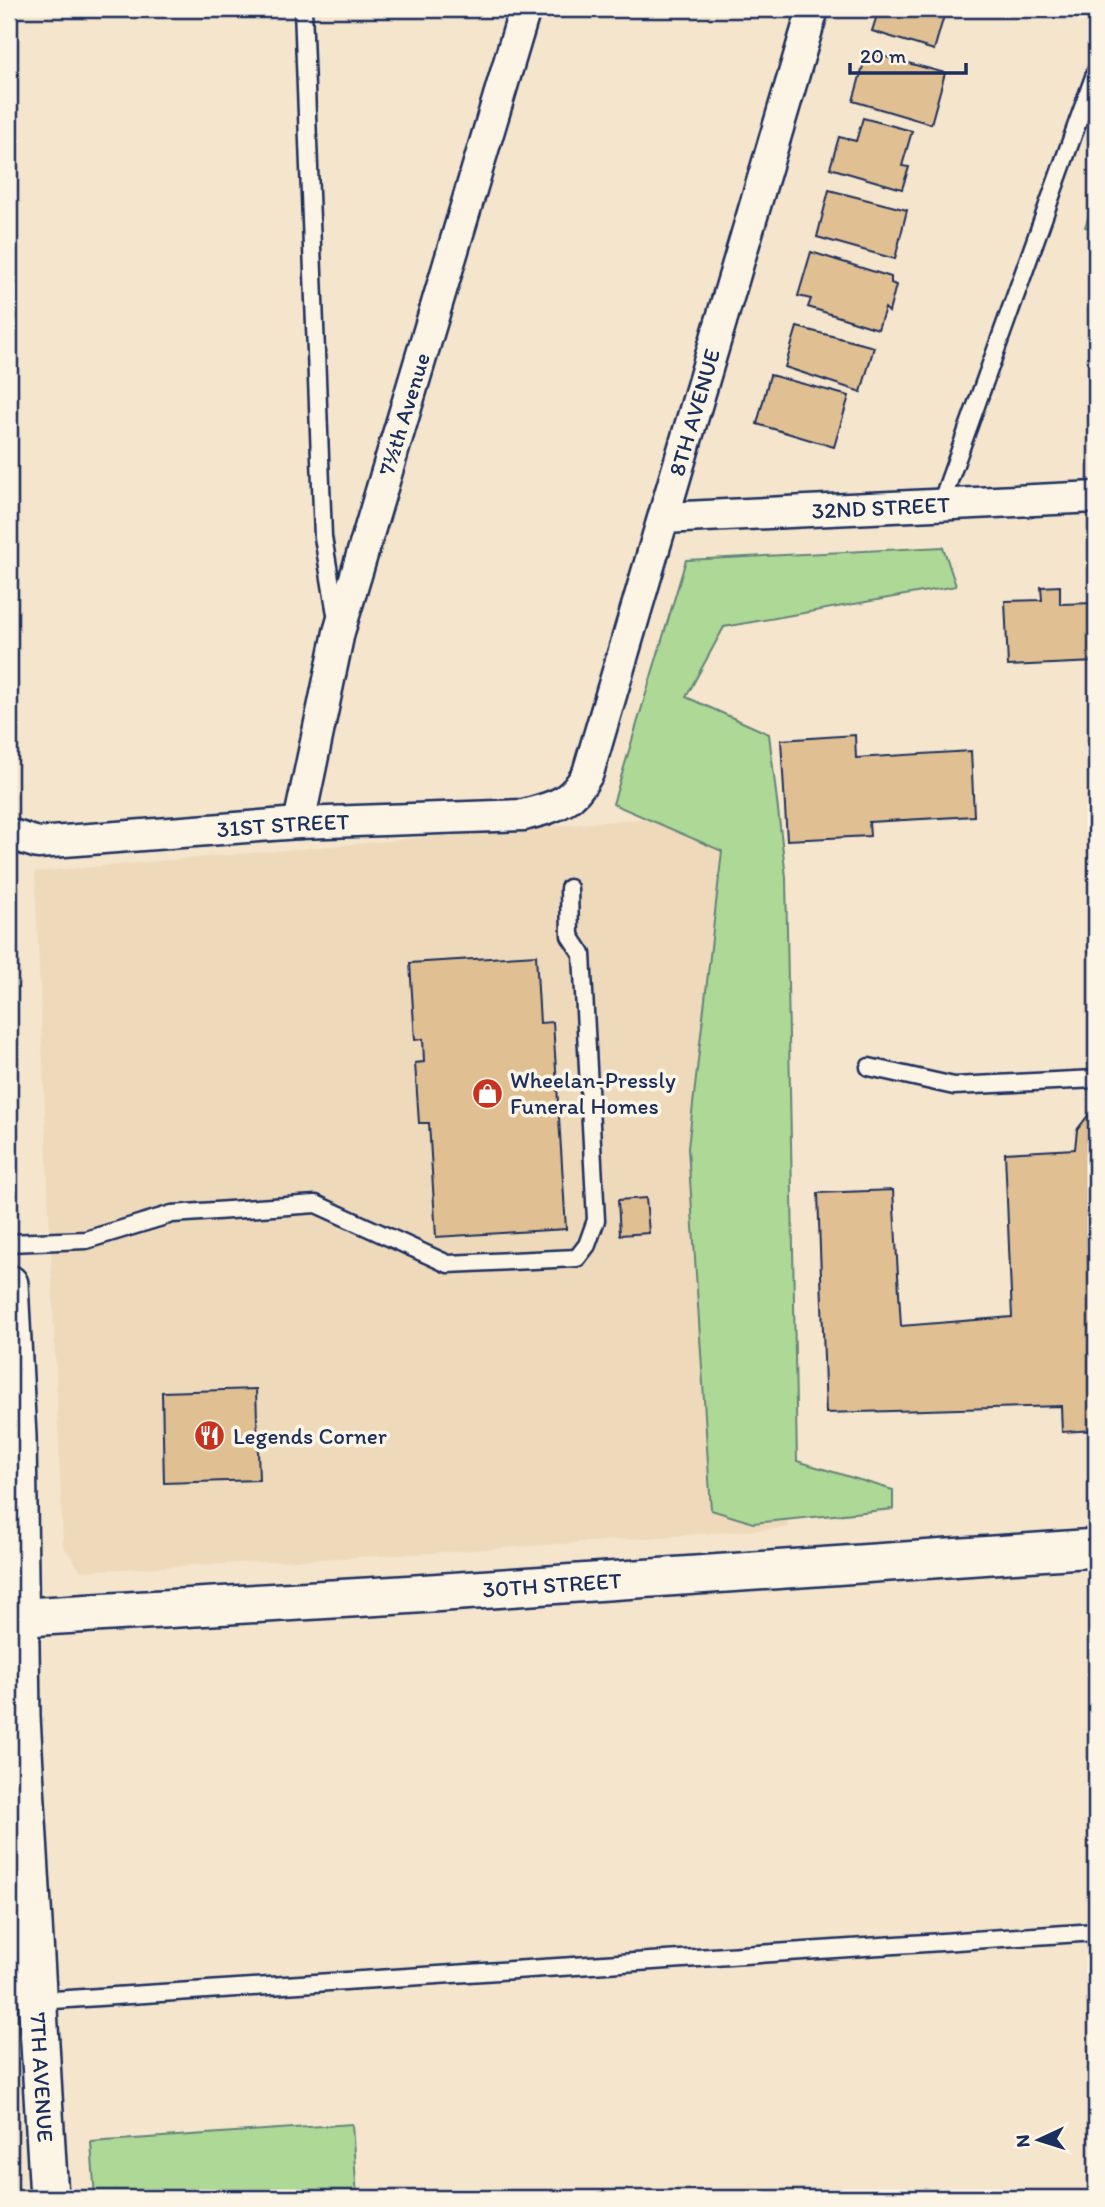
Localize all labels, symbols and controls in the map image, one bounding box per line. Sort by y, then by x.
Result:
scale bar [850,32,965,76]
text: 20 m [860,43,907,68]
street label: 8TH AVENUE [662,345,726,479]
street label: 7½th Avenue [372,349,436,479]
street label: 32ND STREET [811,490,951,525]
street label: 31ST STREET [216,807,350,843]
place label: Wheelan-Pressly Funeral Homes [510,1066,676,1120]
shop icon: Wheelan-Pressly Funeral Homes [470,1076,504,1110]
restaurant icon: Legends Corner [193,1419,227,1453]
place label: Legends Corner [233,1422,387,1450]
street label: 30TH STREET [482,1566,623,1603]
street label: 7TH AVENUE [24,2011,60,2143]
north arrow [1004,2106,1074,2176]
text: N [1011,2134,1034,2148]

